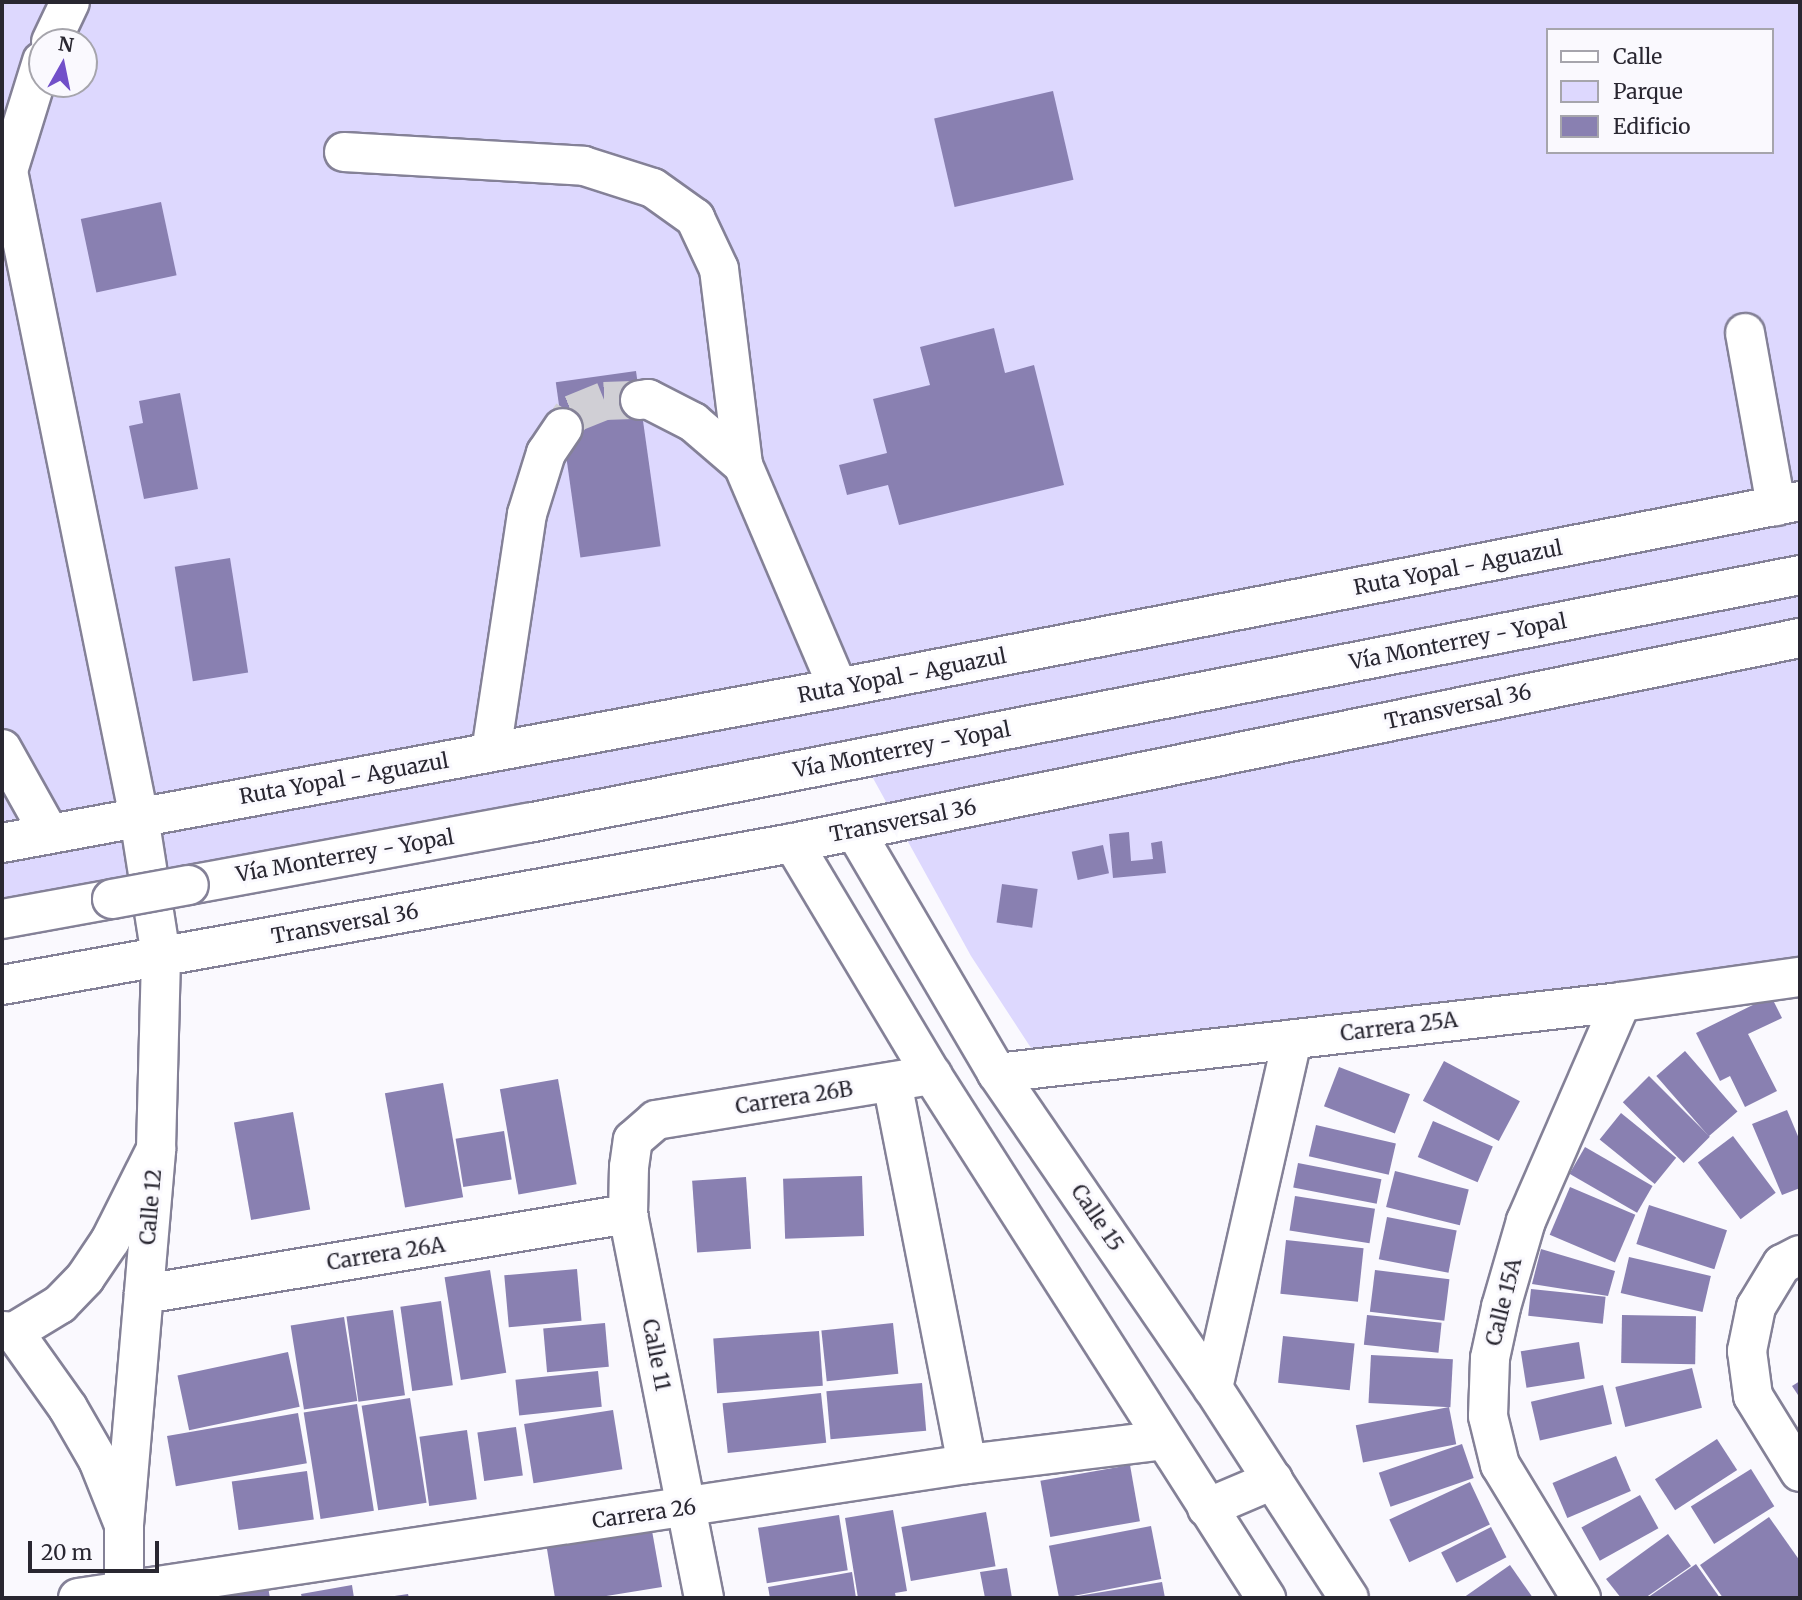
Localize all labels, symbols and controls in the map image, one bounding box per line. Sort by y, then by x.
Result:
north arrow [28,28,98,98]
legend [1546,28,1774,154]
text: N [57,31,75,57]
text: Calle [1613,43,1662,70]
text: Parque [1613,78,1683,105]
text: Edificio [1613,113,1690,140]
street label: Ruta Yopal - Aguazul [1351,535,1565,601]
street label: Vía Monterrey - Yopal [1347,609,1569,675]
street label: Ruta Yopal - Aguazul [795,643,1009,709]
street label: Transversal 36 [1382,679,1534,735]
street label: Vía Monterrey - Yopal [791,717,1013,783]
street label: Ruta Yopal - Aguazul [237,748,451,810]
street label: Transversal 36 [827,794,979,848]
street label: Vía Monterrey - Yopal [234,824,456,888]
street label: Transversal 36 [269,899,421,949]
street label: Carrera 25A [1339,1007,1459,1047]
street label: Carrera 26B [734,1076,854,1120]
street label: Calle 12 [135,1168,167,1246]
street label: Calle 15 [1066,1180,1128,1256]
street label: Carrera 26A [325,1232,447,1276]
street label: Calle 15A [1481,1256,1527,1348]
street label: Calle 11 [637,1317,675,1393]
street label: Carrera 26 [590,1494,698,1534]
scale bar [32,1526,163,1570]
text: 20 m [41,1539,92,1566]

